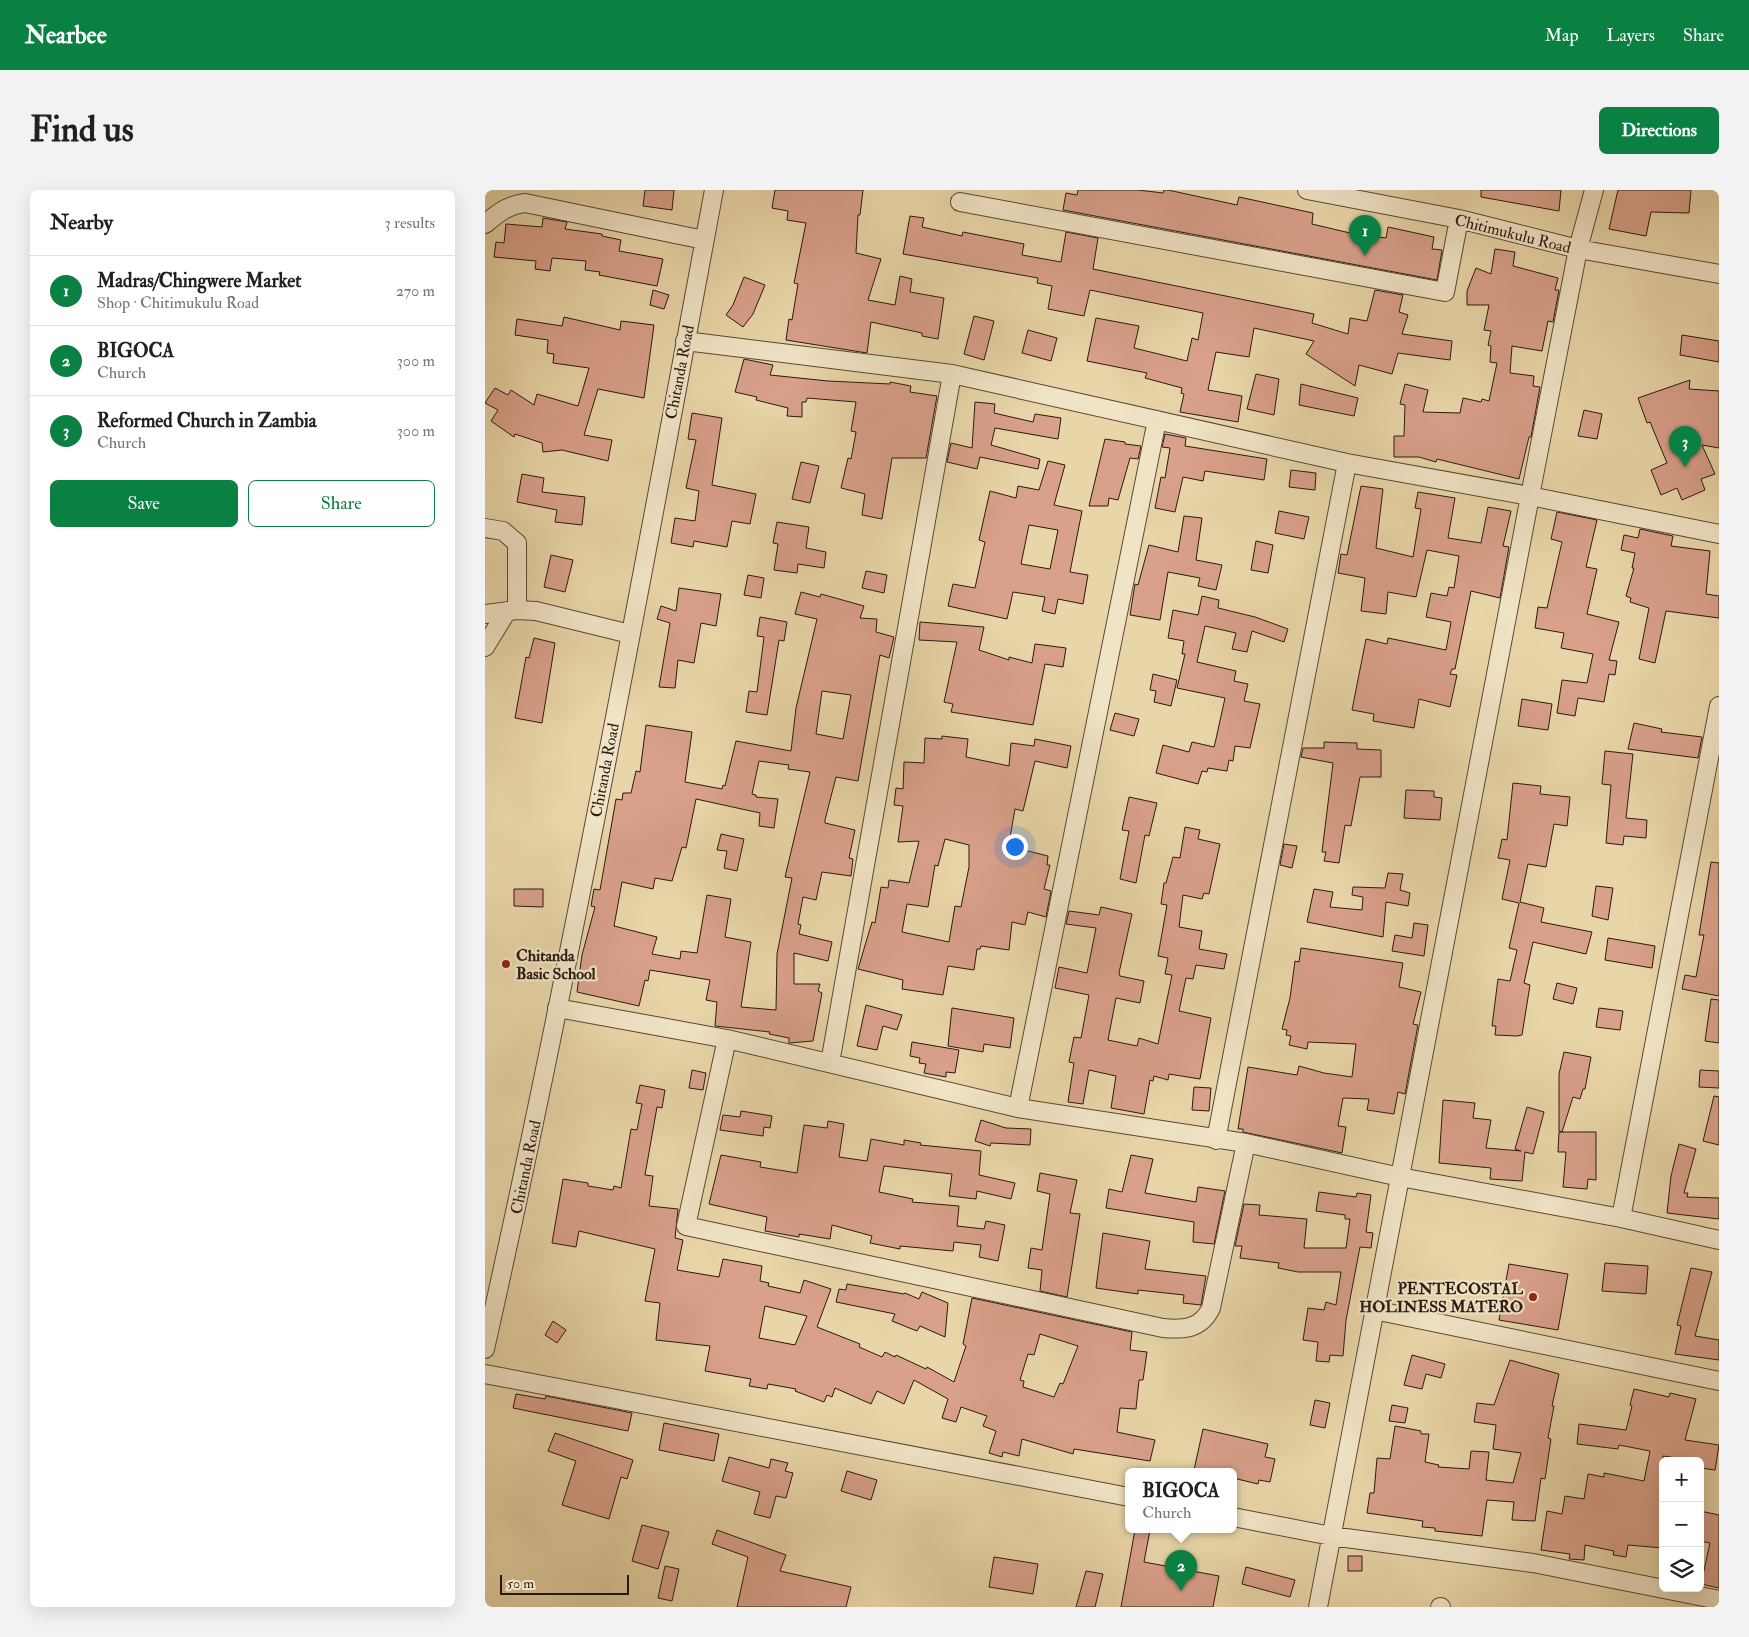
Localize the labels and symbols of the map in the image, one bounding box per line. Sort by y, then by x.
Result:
street label: Chitimukulu Road [1453,210,1573,258]
pin: 1 [1349,215,1381,256]
street label: Chitanda Road [661,323,699,421]
pin: 3 [1669,426,1701,467]
street label: Chitanda Road [586,721,624,819]
your location [1002,834,1028,860]
place label: Chitanda Basic School [516,946,597,984]
marker: Chitanda Basic School [500,958,512,970]
street label: Chitanda Road [506,1118,546,1216]
place label: PENTECOSTAL HOLINESS MATERO [1359,1279,1523,1317]
marker: PENTECOSTAL HOLINESS MATERO [1527,1291,1539,1303]
pin: 2 [1165,1550,1197,1591]
scale bar [500,1572,629,1595]

